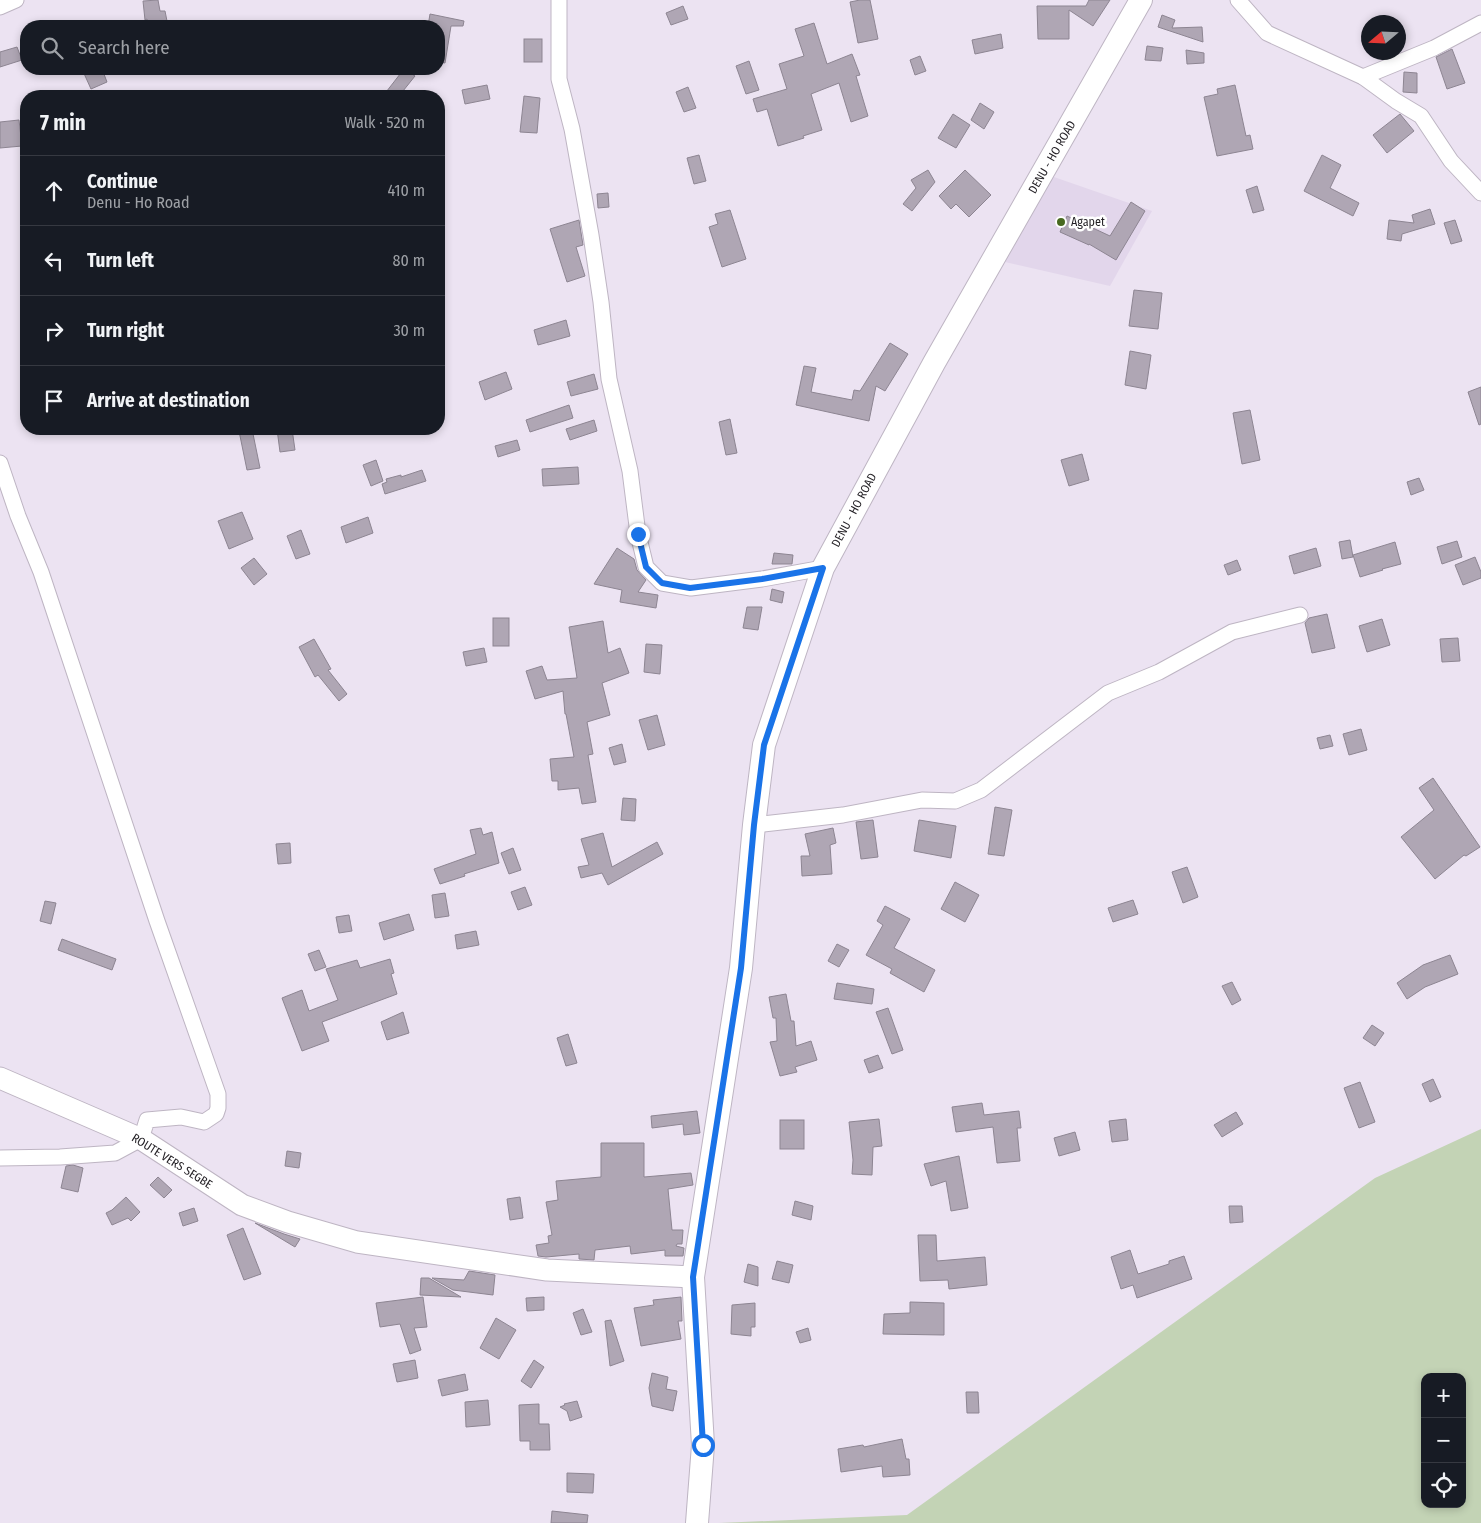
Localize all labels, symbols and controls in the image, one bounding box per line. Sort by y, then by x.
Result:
north arrow [1361,15,1406,60]
search box [20,20,445,75]
icon: search [38,34,66,62]
text: Search here [78,36,170,59]
text: 7 min [40,110,86,136]
text: Walk · 520 m [345,113,425,132]
street label: DENU - HO ROAD [1025,118,1079,196]
text: Continue [87,170,158,193]
icon: ahead [40,177,68,205]
text: 410 m [387,181,425,200]
text: Denu - Ho Road [87,193,189,212]
place label: Agapet [1071,215,1105,229]
marker: Agapet [1055,216,1067,228]
icon: left [40,247,68,275]
text: Turn left [87,249,154,272]
text: 80 m [393,251,425,270]
icon: right [40,317,68,345]
text: Turn right [87,319,164,342]
text: 30 m [393,321,425,340]
icon: arrive [40,387,68,415]
text: Arrive at destination [87,389,250,412]
street label: DENU - HO ROAD [829,471,879,549]
route end [627,523,650,546]
street label: ROUTE VERS SEGBE [129,1131,215,1192]
map controls [1421,1373,1466,1508]
button: + [1421,1373,1466,1418]
button: − [1421,1418,1466,1463]
route start [692,1434,715,1457]
button: locate [1421,1463,1466,1508]

